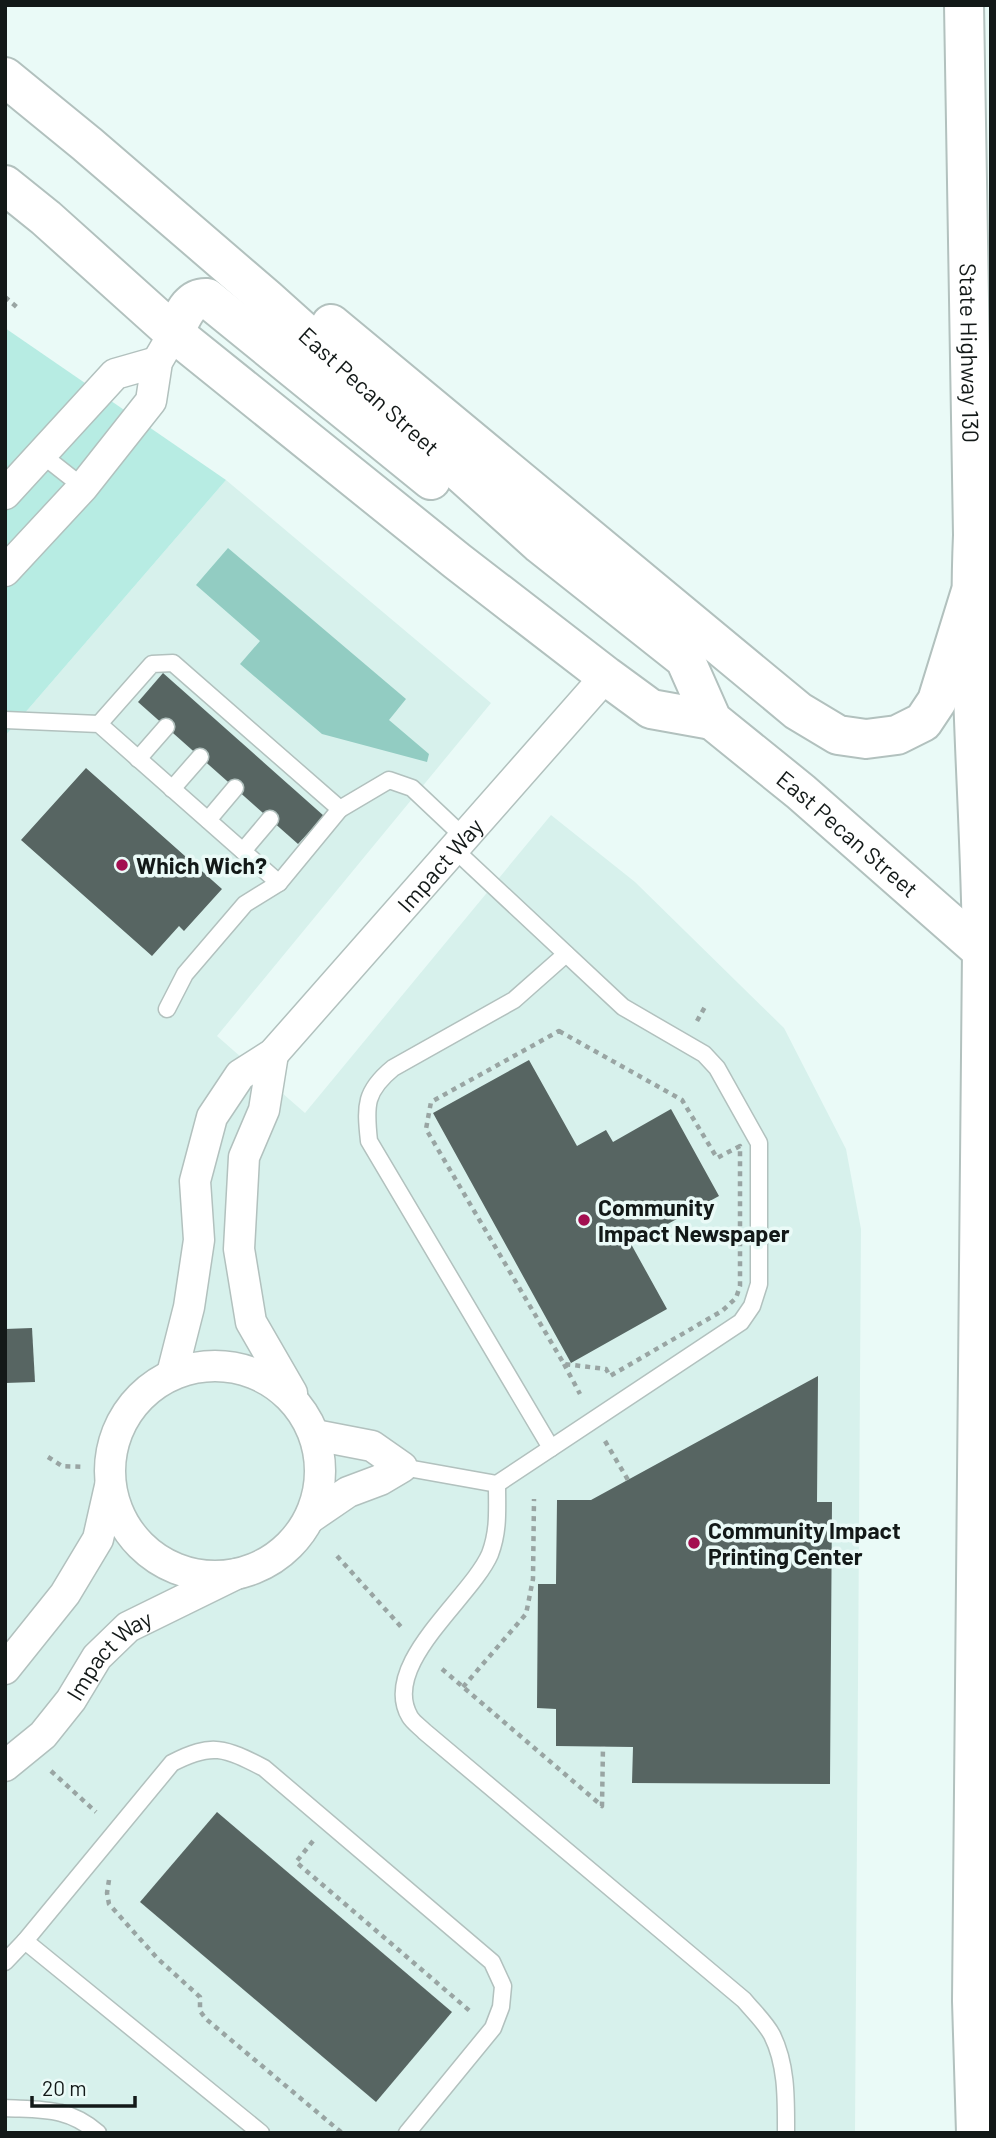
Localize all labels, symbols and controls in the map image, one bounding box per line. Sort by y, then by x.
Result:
street label: State Highway 130 [954,263,985,443]
street label: East Pecan Street [294,321,445,461]
street label: East Pecan Street [771,764,924,903]
street label: Impact Way [391,812,489,917]
place label: Which Wich? [136,851,267,879]
marker: Which Wich? [114,857,130,873]
place label: Community Impact Newspaper [598,1193,790,1247]
marker: Community Impact Newspaper [576,1212,592,1228]
place label: Community Impact Printing Center [708,1516,901,1570]
marker: Community Impact Printing Center [686,1535,702,1551]
street label: Impact Way [60,1603,157,1705]
scale bar [32,2064,135,2108]
text: 20 m [42,2075,87,2100]

